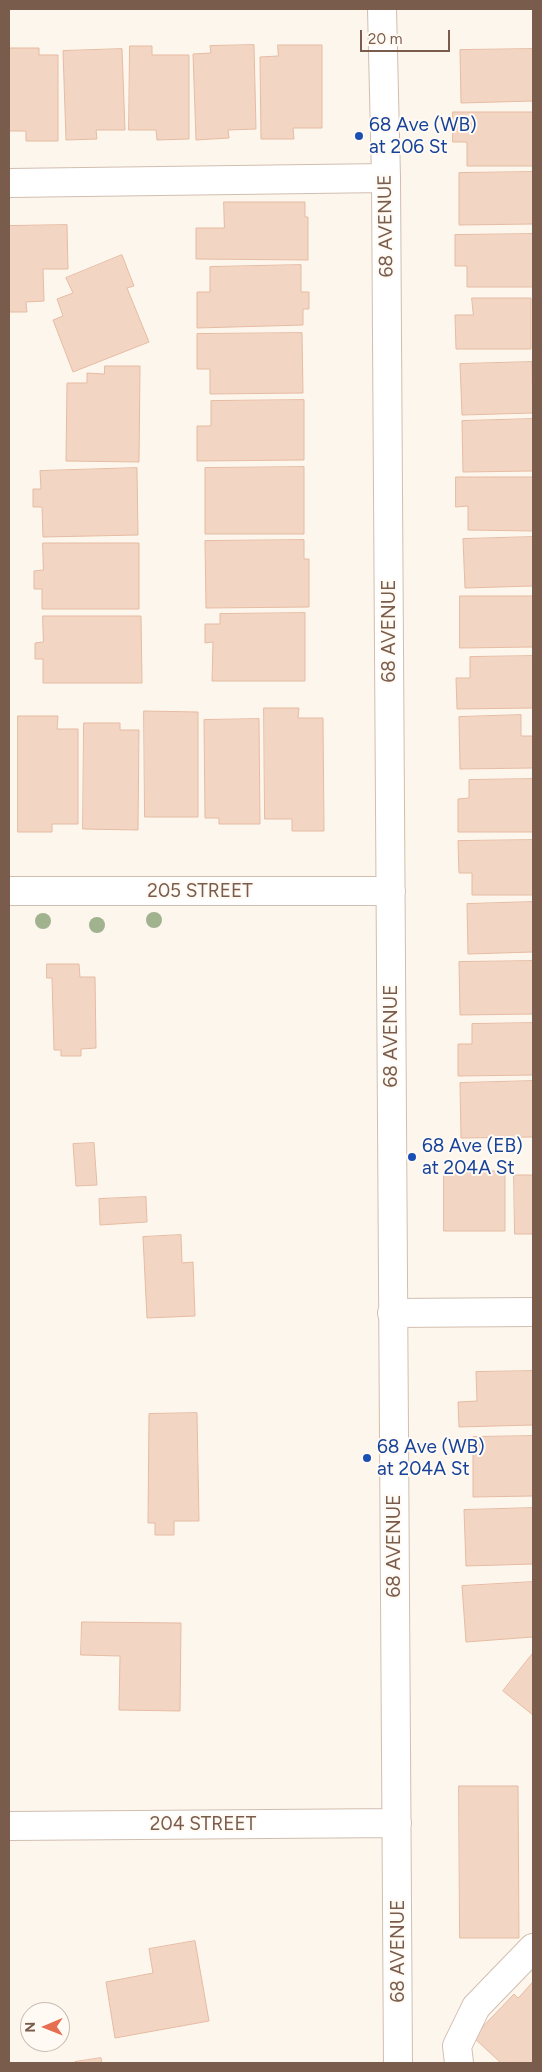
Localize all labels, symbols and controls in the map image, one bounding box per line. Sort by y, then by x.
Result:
scale bar [362,20,452,52]
text: 20 m [368,30,402,48]
place label: 68 Ave (WB) at 206 St [369,114,477,158]
marker: 68 Ave (WB) at 206 St [353,130,365,142]
street label: 68 AVENUE [374,174,398,278]
street label: 68 AVENUE [378,580,400,682]
street label: 205 STREET [147,880,253,902]
street label: 68 AVENUE [380,985,402,1087]
place label: 68 Ave (EB) at 204A St [422,1135,523,1179]
marker: 68 Ave (EB) at 204A St [406,1151,418,1163]
place label: 68 Ave (WB) at 204A St [377,1436,485,1480]
marker: 68 Ave (WB) at 204A St [361,1452,373,1464]
street label: 68 AVENUE [383,1495,405,1597]
street label: 204 STREET [150,1813,256,1835]
street label: 68 AVENUE [387,1900,409,2002]
north arrow [20,2002,70,2052]
text: N [22,2022,39,2033]

